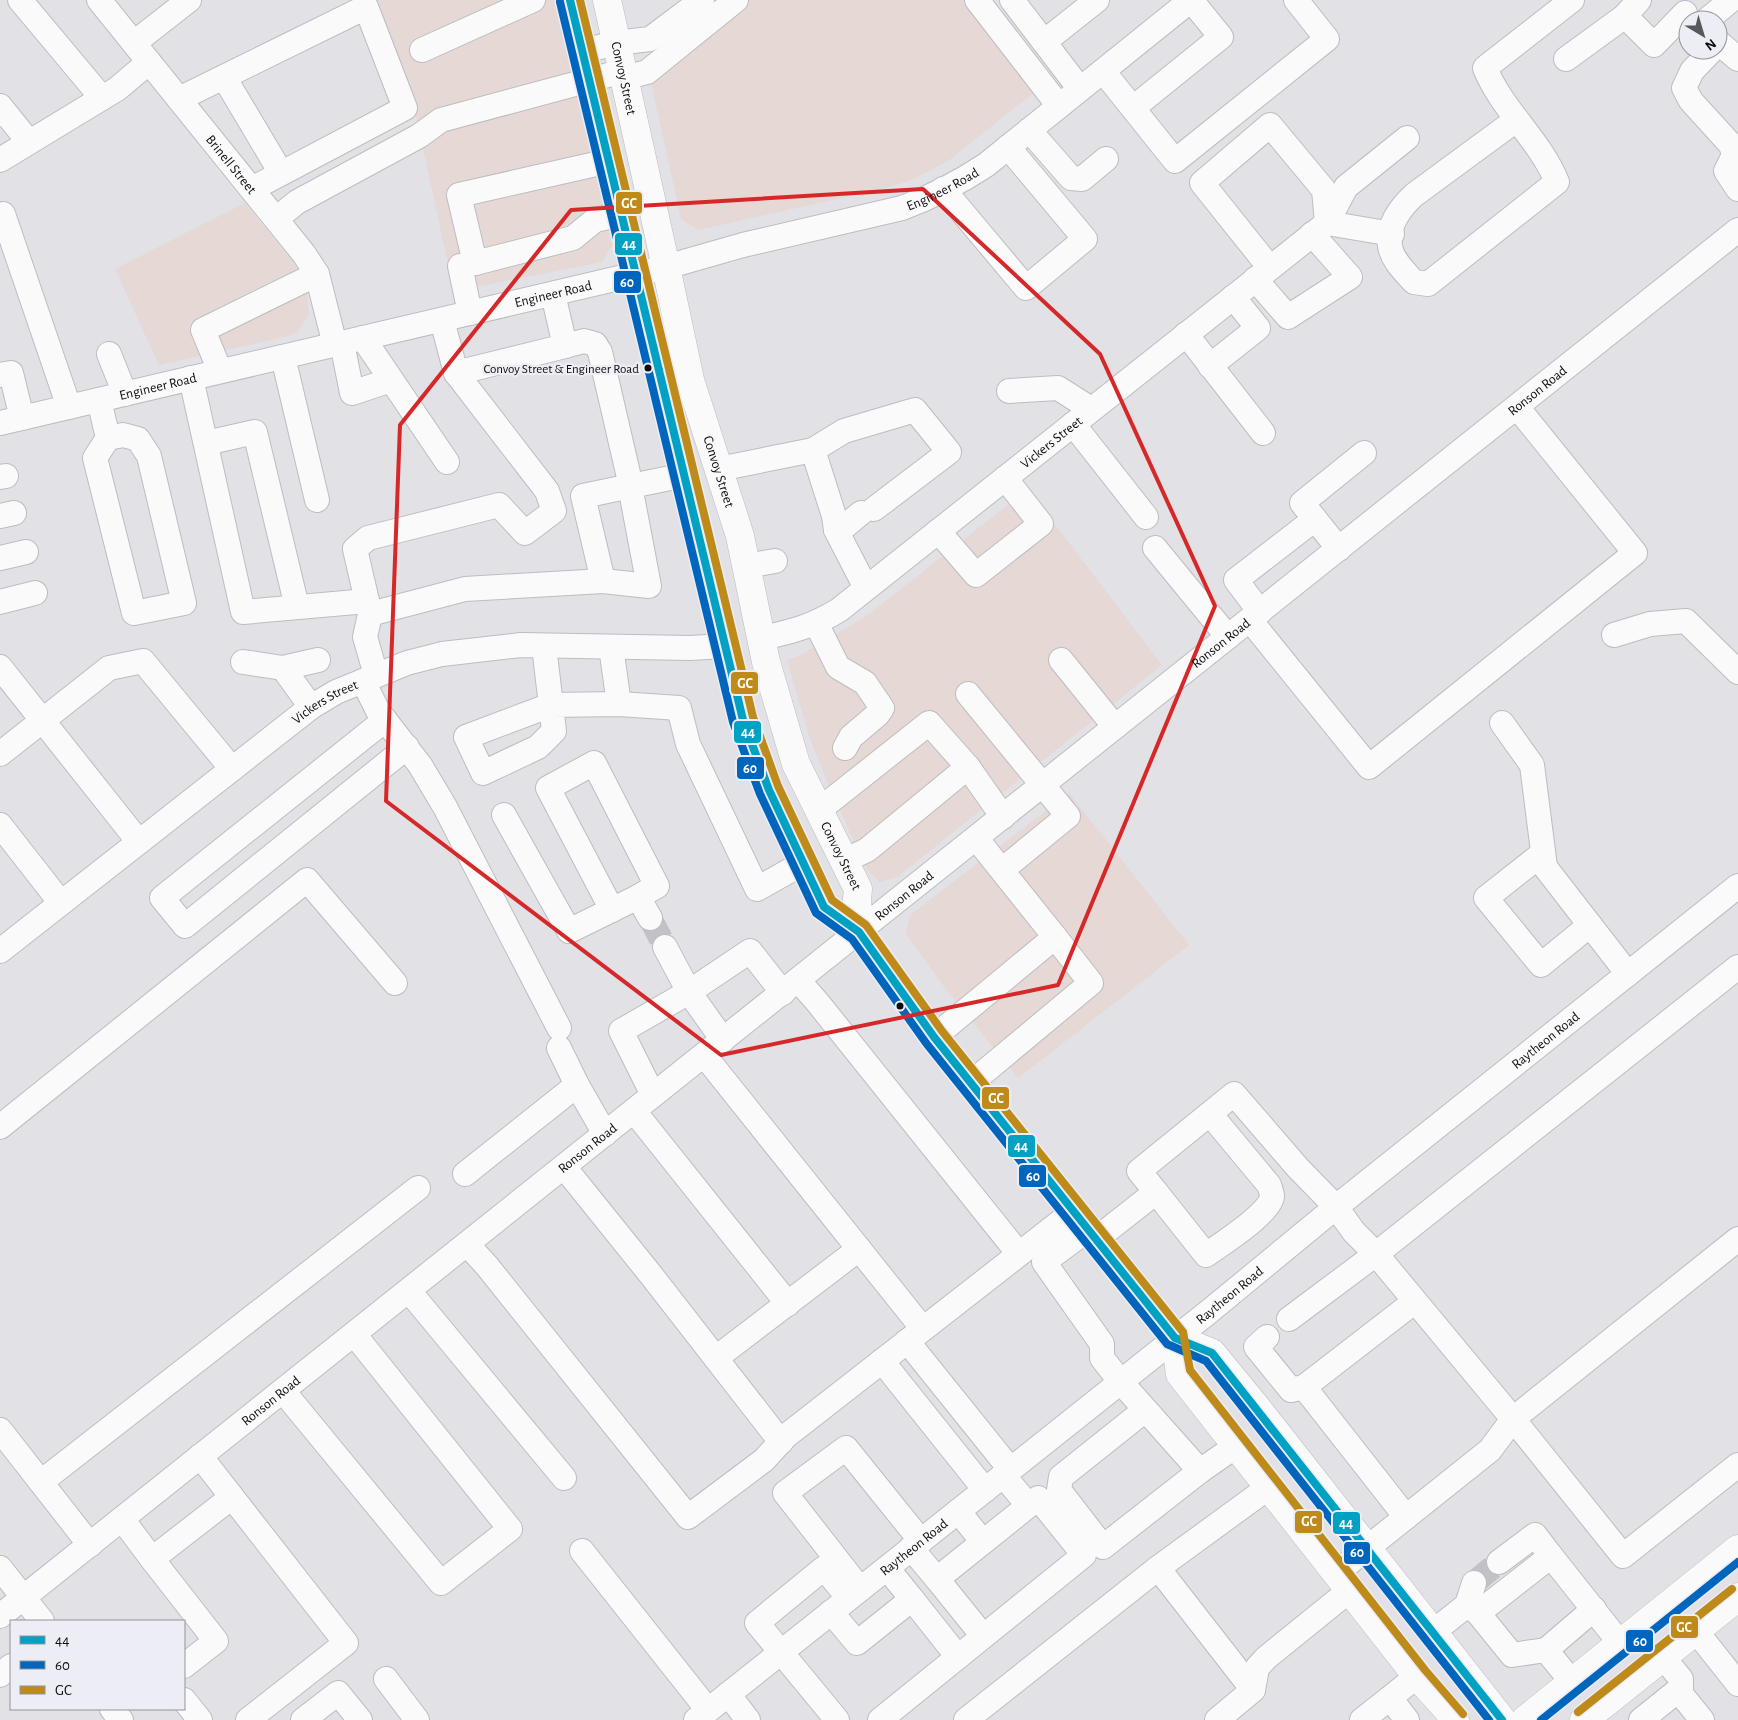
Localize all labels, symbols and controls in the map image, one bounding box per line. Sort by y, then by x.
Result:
north arrow [1678,10,1728,60]
text: N [1702,36,1719,53]
street label: Convoy Street [608,40,638,117]
street label: Brinell Street [203,133,259,197]
street label: Engineer Road [905,166,981,214]
line badge: GC [615,191,643,215]
text: GC [621,197,638,211]
line badge: 44 [614,232,643,256]
text: 44 [622,238,636,252]
line badge: 60 [613,270,642,294]
text: 60 [620,276,634,290]
street label: Engineer Road [513,279,593,310]
place label: Convoy Street & Engineer Road [483,363,639,376]
marker: Convoy Street & Engineer Road [643,363,653,373]
street label: Ronson Road [1506,364,1570,418]
street label: Engineer Road [118,371,198,403]
street label: Vickers Street [1018,414,1086,471]
street label: Convoy Street [700,434,737,510]
street label: Ronson Road [1189,616,1253,671]
line badge: GC [730,671,759,695]
text: GC [737,677,754,691]
street label: Vickers Street [290,678,361,727]
line badge: 44 [733,720,762,744]
text: 44 [741,726,755,740]
line badge: 60 [736,756,765,780]
text: 60 [743,762,757,776]
street label: Convoy Street [818,820,864,893]
street label: Ronson Road [872,869,936,924]
unlabelled marker [895,1001,905,1011]
street label: Raytheon Road [1509,1010,1582,1072]
line badge: GC [981,1086,1010,1110]
text: GC [988,1092,1005,1106]
street label: Ronson Road [556,1121,620,1176]
line badge: 44 [1007,1134,1036,1158]
text: 44 [1014,1140,1028,1154]
line badge: 60 [1018,1164,1047,1188]
text: 60 [1026,1170,1040,1184]
street label: Raytheon Road [1194,1264,1266,1327]
street label: Ronson Road [239,1374,303,1429]
line badge: GC [1294,1510,1323,1534]
line badge: 44 [1332,1511,1361,1535]
text: GC [1301,1515,1318,1529]
street label: Raytheon Road [878,1517,951,1579]
text: 44 [1339,1517,1353,1531]
line badge: 60 [1343,1541,1371,1565]
text: 60 [1350,1546,1364,1560]
line badge: GC [1670,1615,1699,1639]
legend [10,1620,185,1710]
text: GC [1676,1621,1693,1635]
line badge: 60 [1625,1629,1654,1653]
text: 44 [55,1633,69,1648]
text: 60 [1633,1635,1647,1649]
text: 60 [55,1658,70,1673]
text: GC [55,1683,72,1698]

